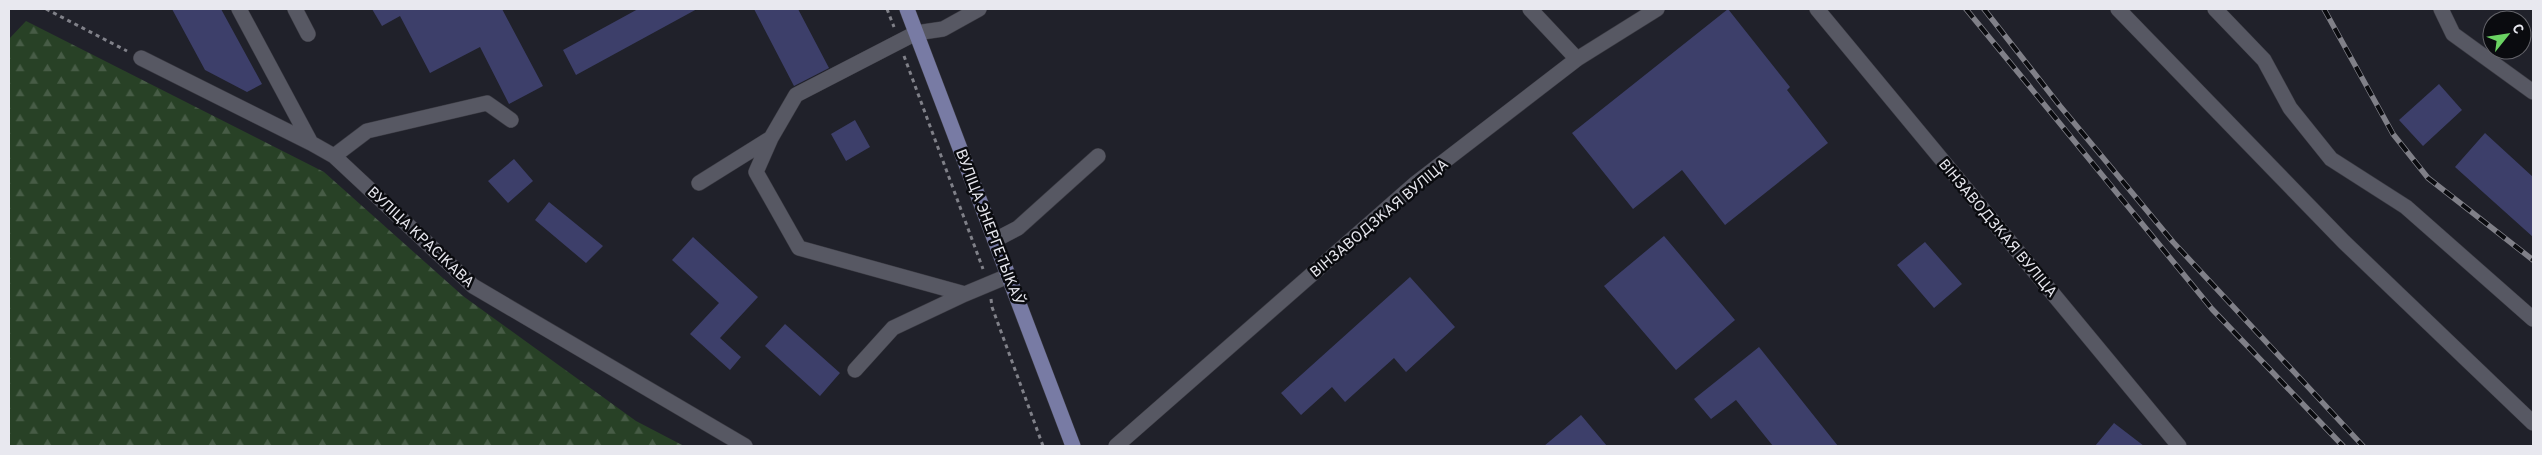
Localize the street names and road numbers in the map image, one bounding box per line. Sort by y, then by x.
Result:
street label: ВУЛІЦА ЭНЕРГЕТЫКАЎ [950,146,1029,308]
street label: ВІНЗАВОДЗКАЯ ВУЛІЦА [1307,156,1453,283]
street label: ВІНЗАВОДЗКАЯ ВУЛІЦА [1933,156,2060,302]
street label: ВУЛІЦА КРАСІКАВА [362,184,478,293]

